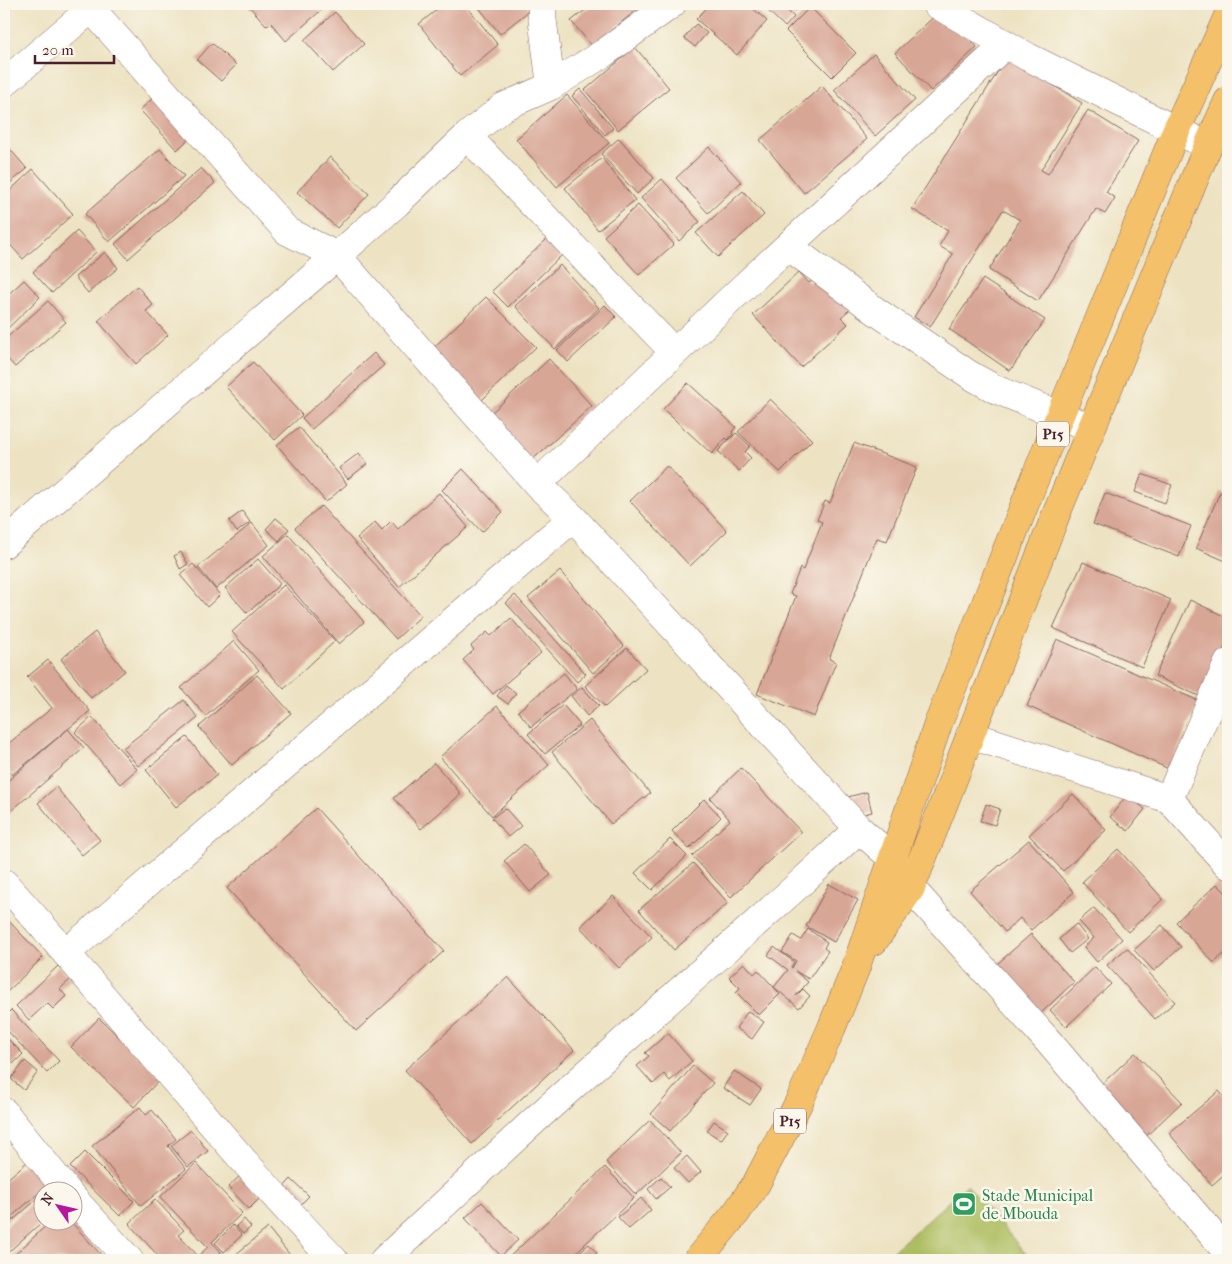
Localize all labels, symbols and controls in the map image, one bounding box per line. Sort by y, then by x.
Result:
scale bar [35,32,114,64]
text: 20 m [42,41,74,59]
road number: P15 [1037,422,1069,446]
road number: P15 [774,1108,806,1134]
north arrow [32,1182,82,1232]
place label: Stade Municipal de Mbouda [982,1186,1094,1223]
text: N [38,1190,58,1208]
sports icon: Stade Municipal de Mbouda [951,1191,977,1217]

